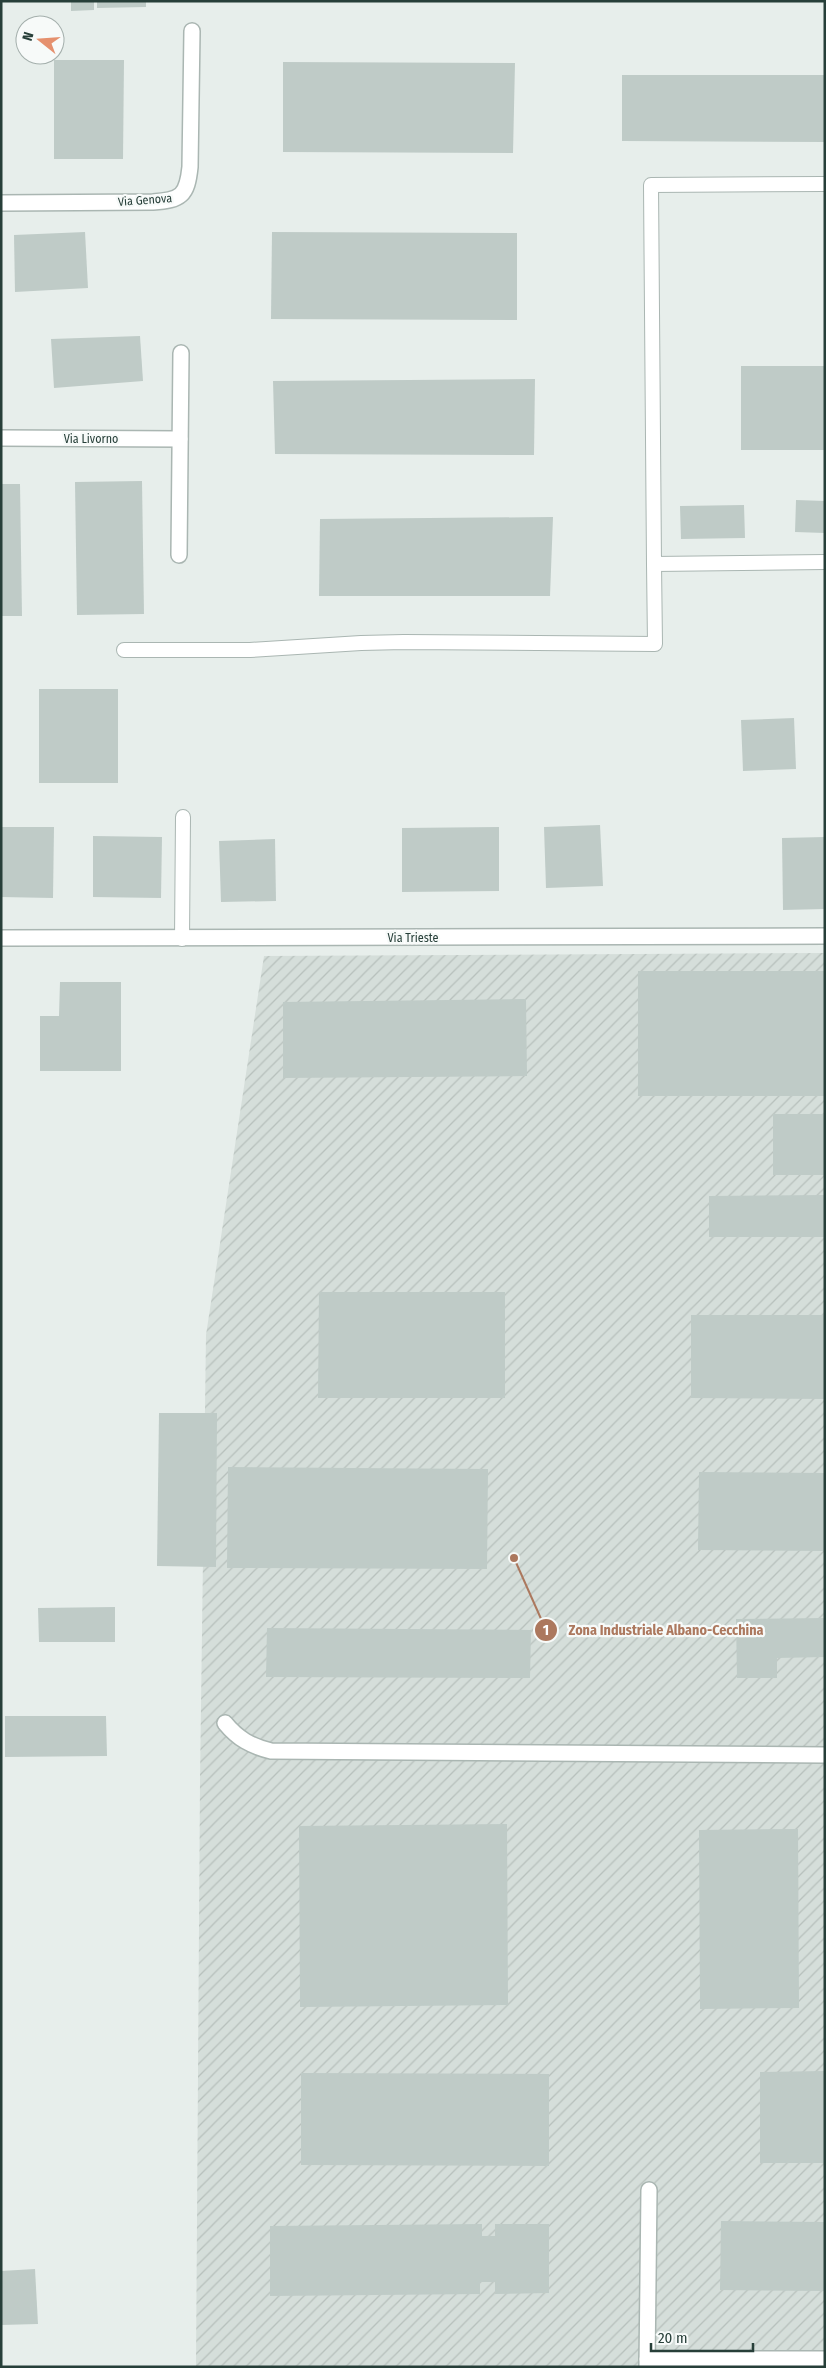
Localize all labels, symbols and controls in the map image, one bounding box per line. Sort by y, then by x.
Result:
north arrow [15,15,65,65]
text: N [19,30,37,43]
street label: Via Genova [117,191,173,209]
street label: Via Livorno [64,432,118,446]
street label: Via Trieste [388,931,439,945]
callout: Zona Industriale Albano-Cecchina [533,1615,773,1644]
text: 1 [543,1621,549,1639]
text: Zona Industriale Albano-Cecchina [569,1622,764,1639]
scale bar [651,2320,754,2352]
text: 20 m [658,2329,688,2347]

